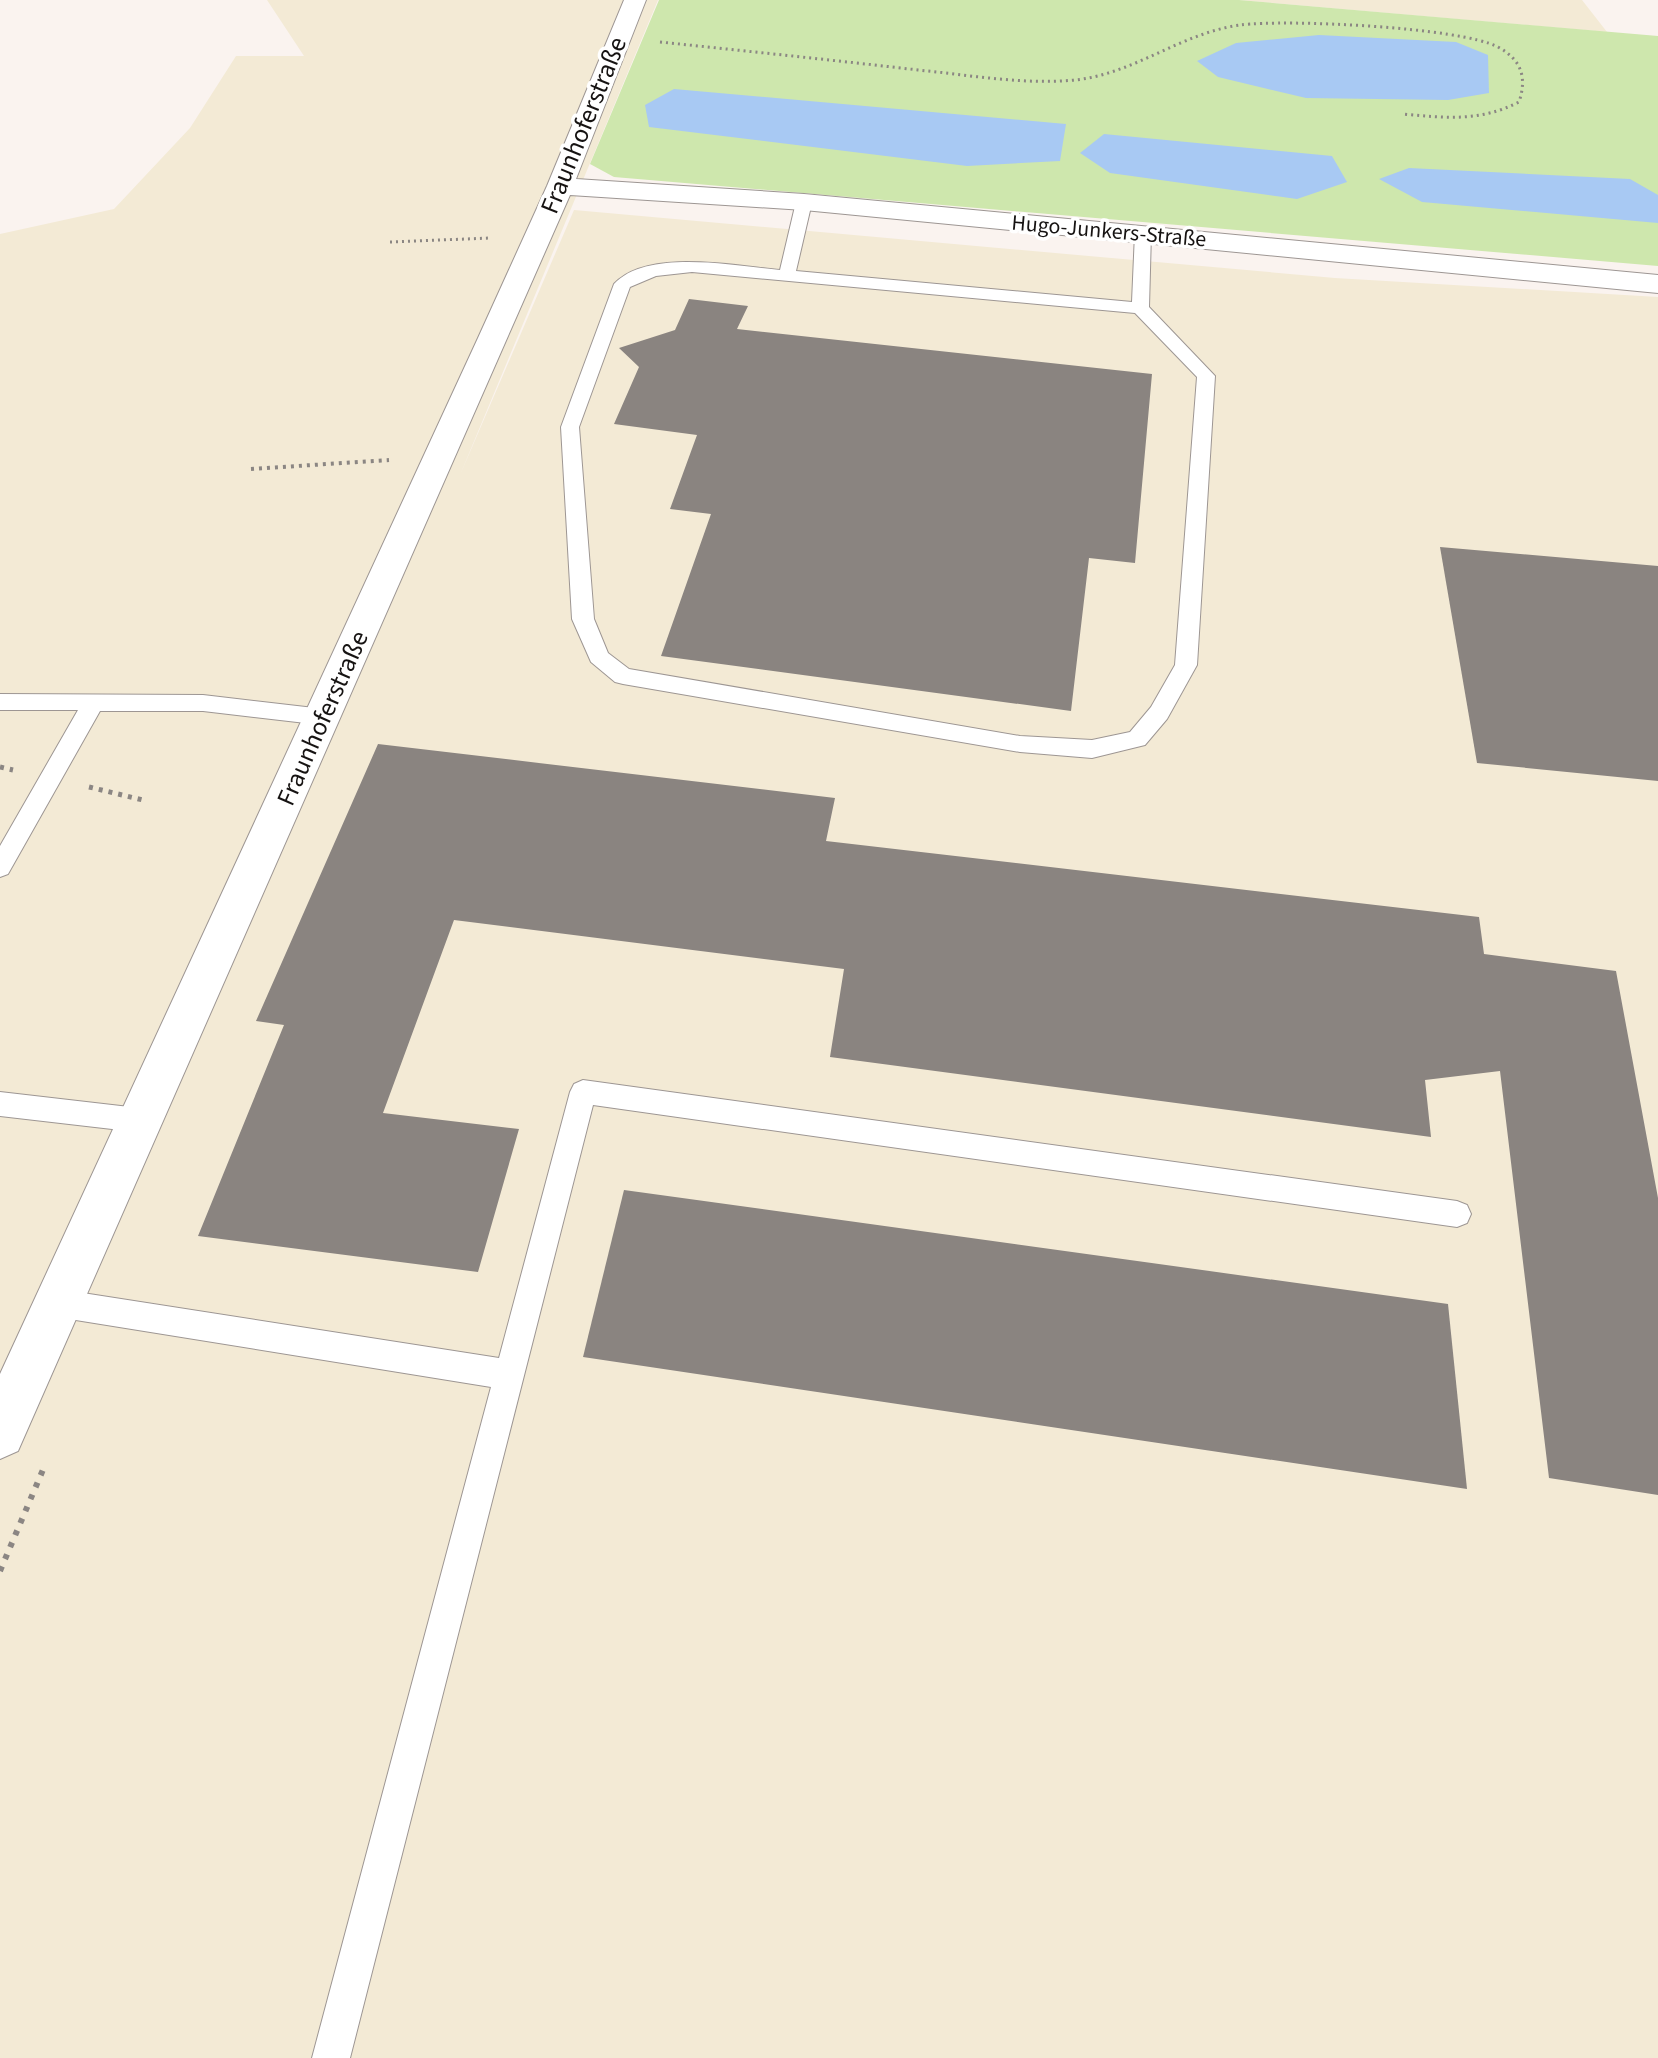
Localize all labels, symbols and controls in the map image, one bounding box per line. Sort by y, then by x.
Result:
street label: Fraunhoferstraße [531,31,636,219]
street label: Hugo-Junkers-Straße [1010,207,1208,255]
street label: Fraunhoferstraße [267,625,378,812]

